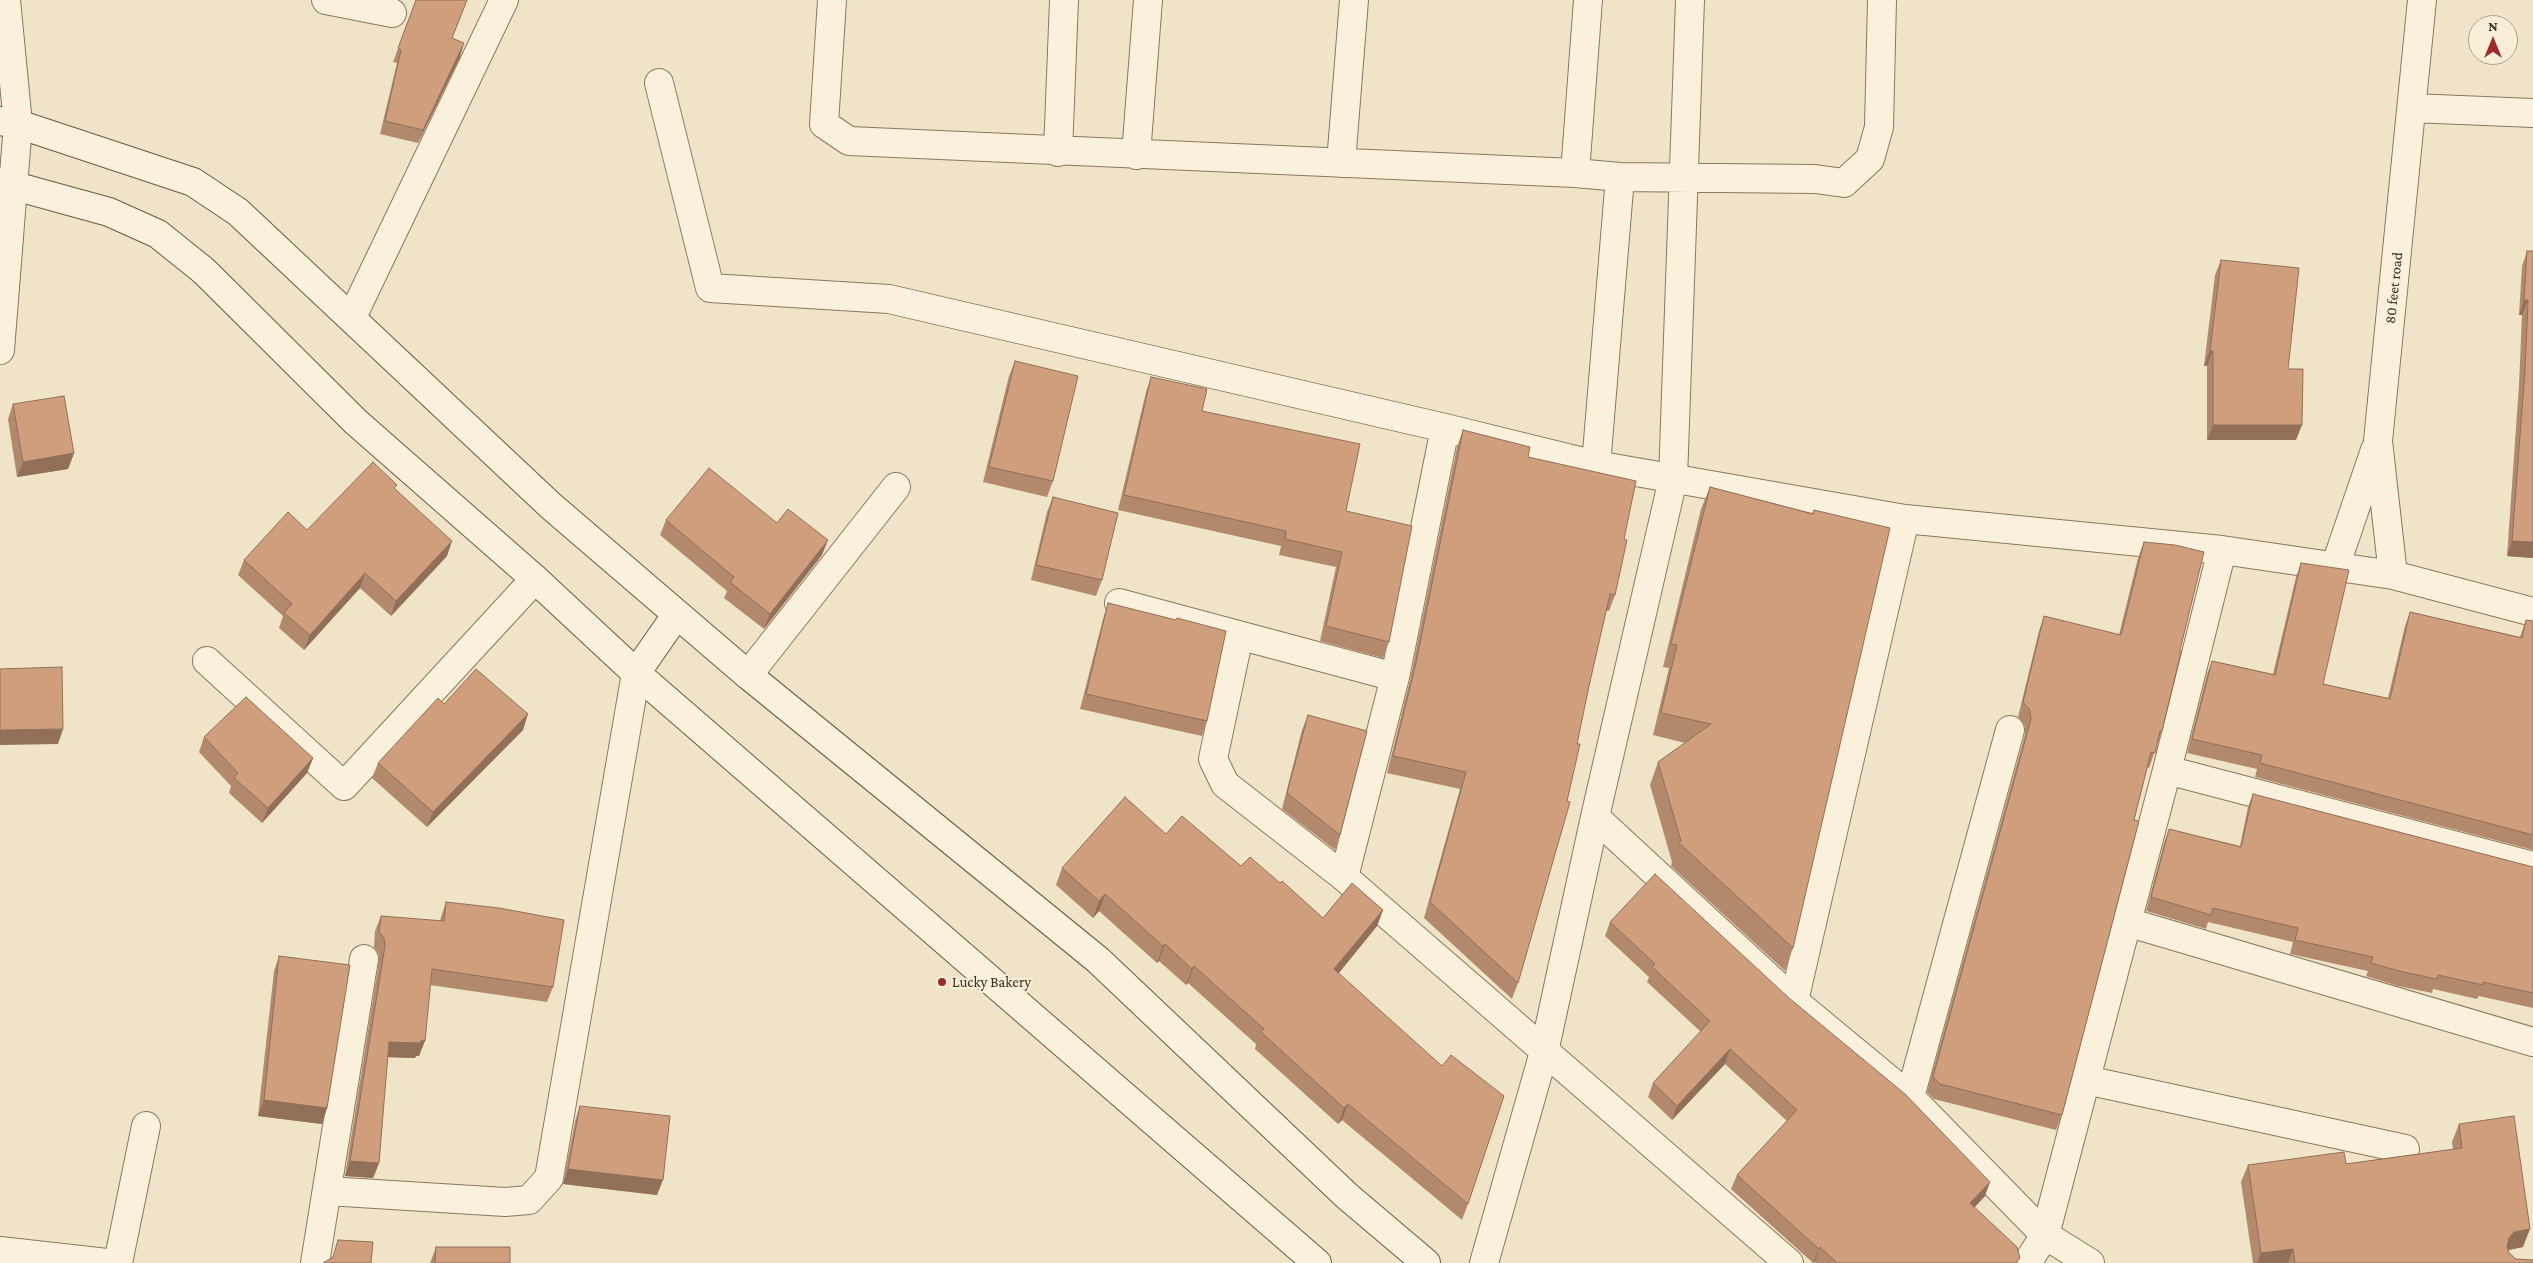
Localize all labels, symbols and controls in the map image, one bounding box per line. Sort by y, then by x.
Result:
north arrow [2468,15,2518,65]
text: N [2488,18,2498,34]
street label: 80 feet road [2381,251,2407,325]
place label: Lucky Bakery [952,973,1031,991]
marker: Lucky Bakery [936,976,948,988]

